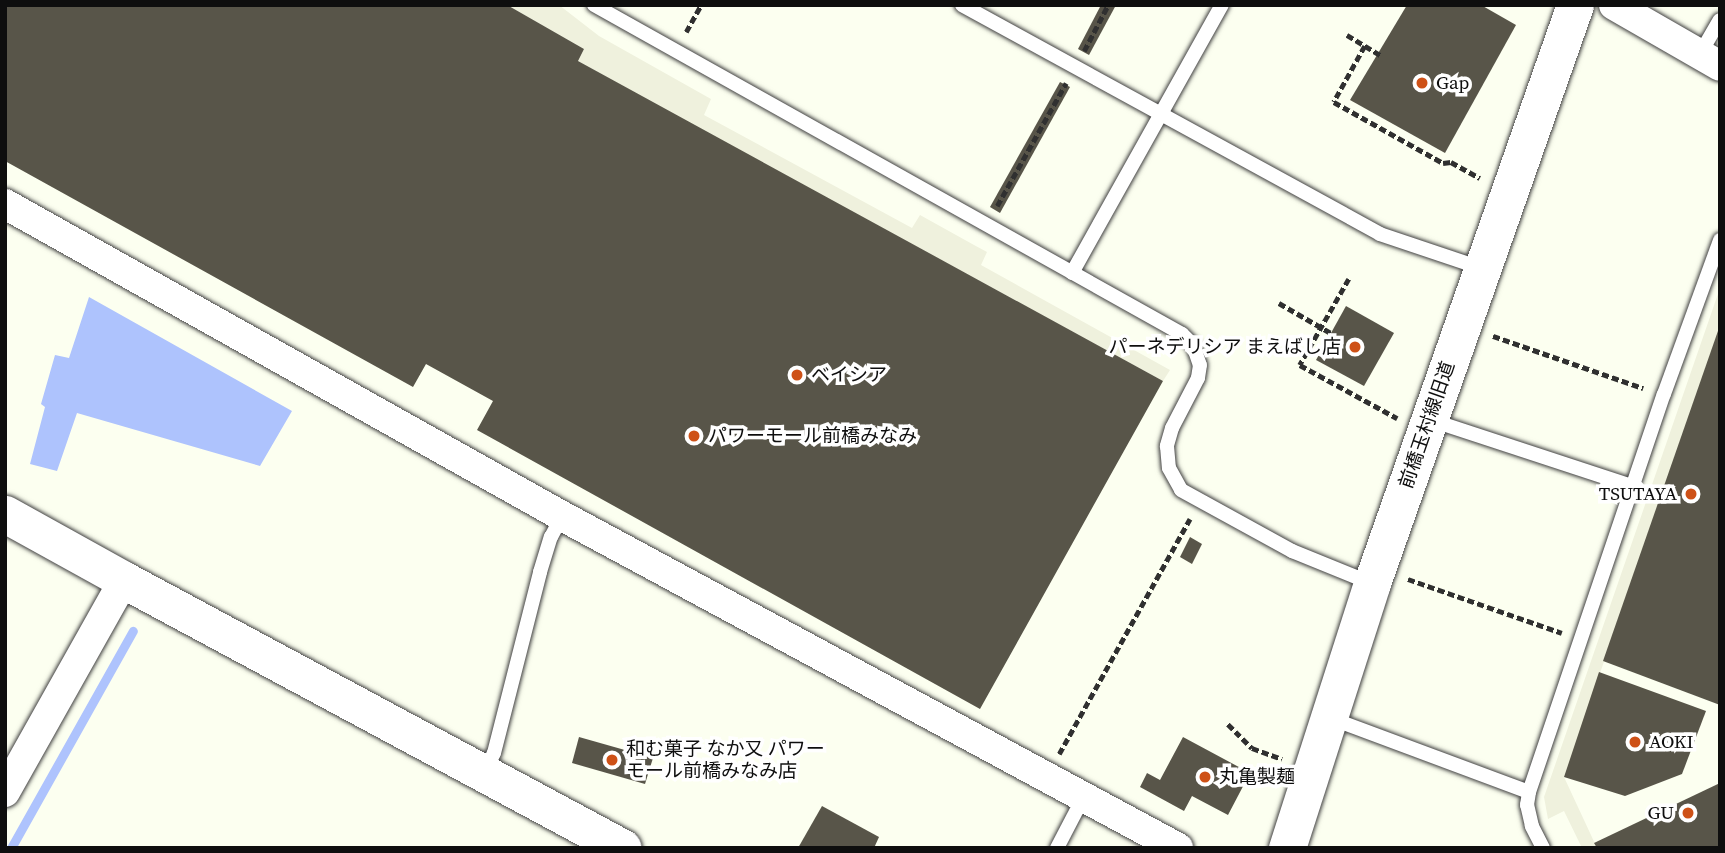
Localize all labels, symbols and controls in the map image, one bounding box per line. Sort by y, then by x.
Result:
place label: Gap [1436,72,1469,94]
marker: Gap [1414,75,1430,91]
place label: パーネデリシア まえばし店 [1109,336,1341,358]
marker: パーネデリシア まえばし店 [1347,339,1363,355]
street label: 前橋玉村線旧道 [1395,358,1459,492]
place label: ベイシア [811,364,887,386]
marker: ベイシア [789,367,805,383]
place label: パワーモール前橋みなみ [708,425,917,447]
marker: パワーモール前橋みなみ [686,428,702,444]
place label: TSUTAYA [1599,483,1677,505]
marker: TSUTAYA [1683,486,1699,502]
place label: AOKI [1649,731,1694,753]
marker: AOKI [1627,734,1643,750]
place label: 和む菓子 なか又 パワー モール前橋みなみ店 [626,738,825,782]
marker: 和む菓子 なか又 パワー モール前橋みなみ店 [604,752,620,768]
place label: 丸亀製麺 [1219,766,1295,788]
marker: 丸亀製麺 [1197,769,1213,785]
place label: GU [1648,802,1674,824]
marker: GU [1680,805,1696,821]

